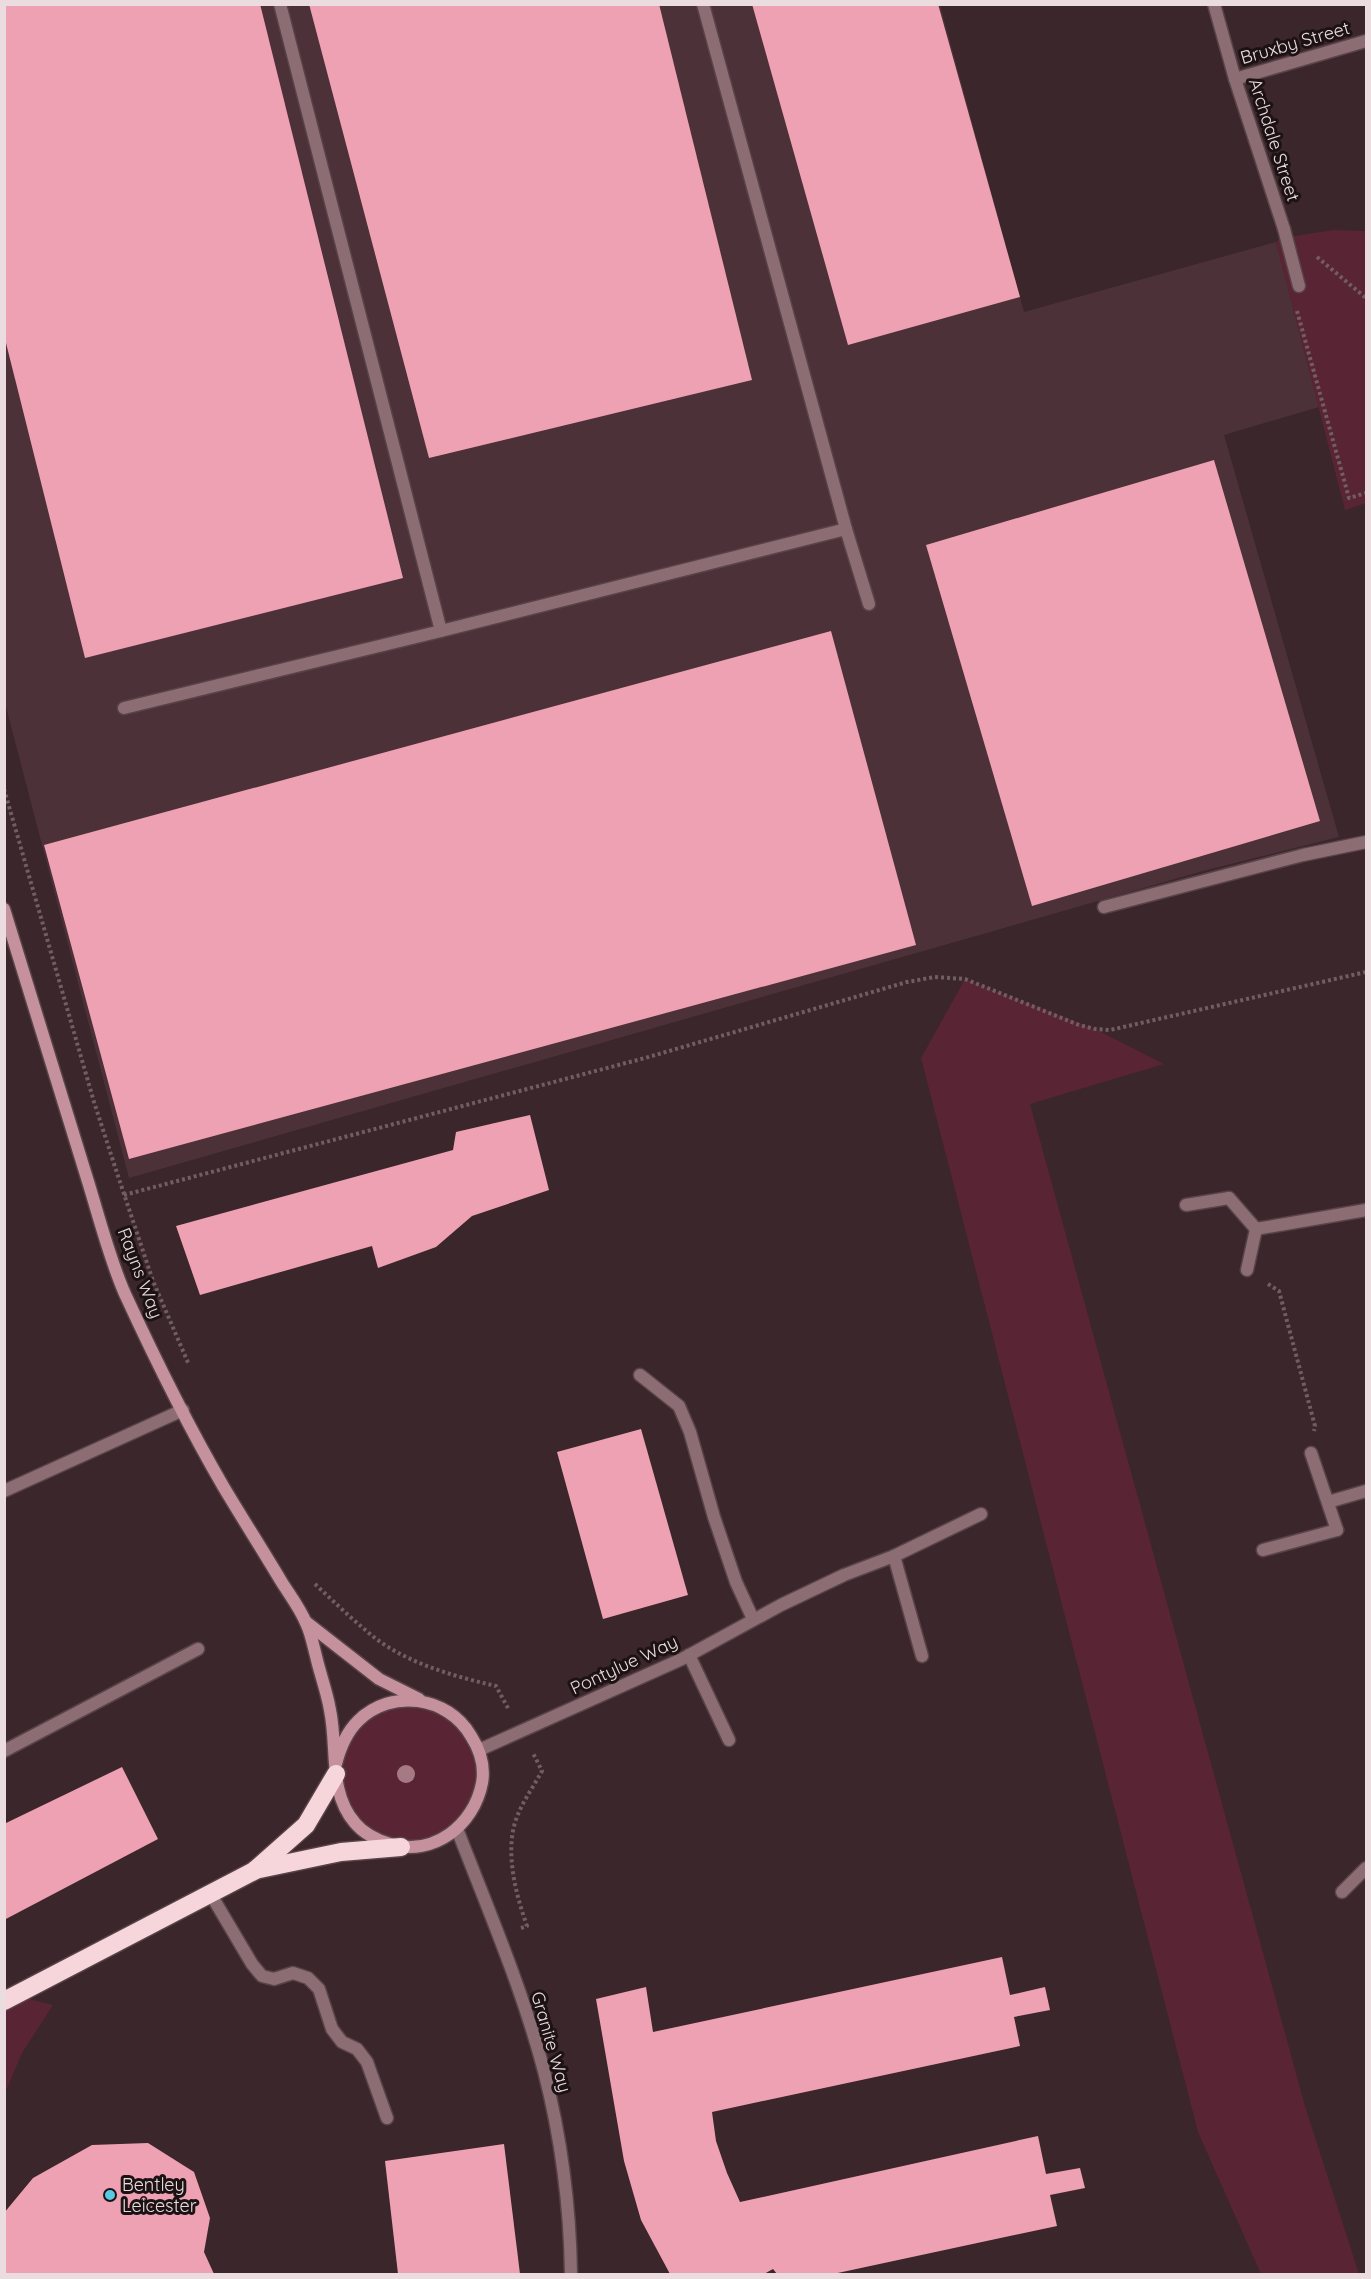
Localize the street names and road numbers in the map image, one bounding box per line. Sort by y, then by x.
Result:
street label: Bruxby Street [1237,16,1352,69]
street label: Archdale Street [1244,76,1305,204]
street label: Rayns Way [113,1224,168,1321]
street label: Pontylue Way [566,1630,681,1699]
street label: Granite Way [526,1989,577,2095]

